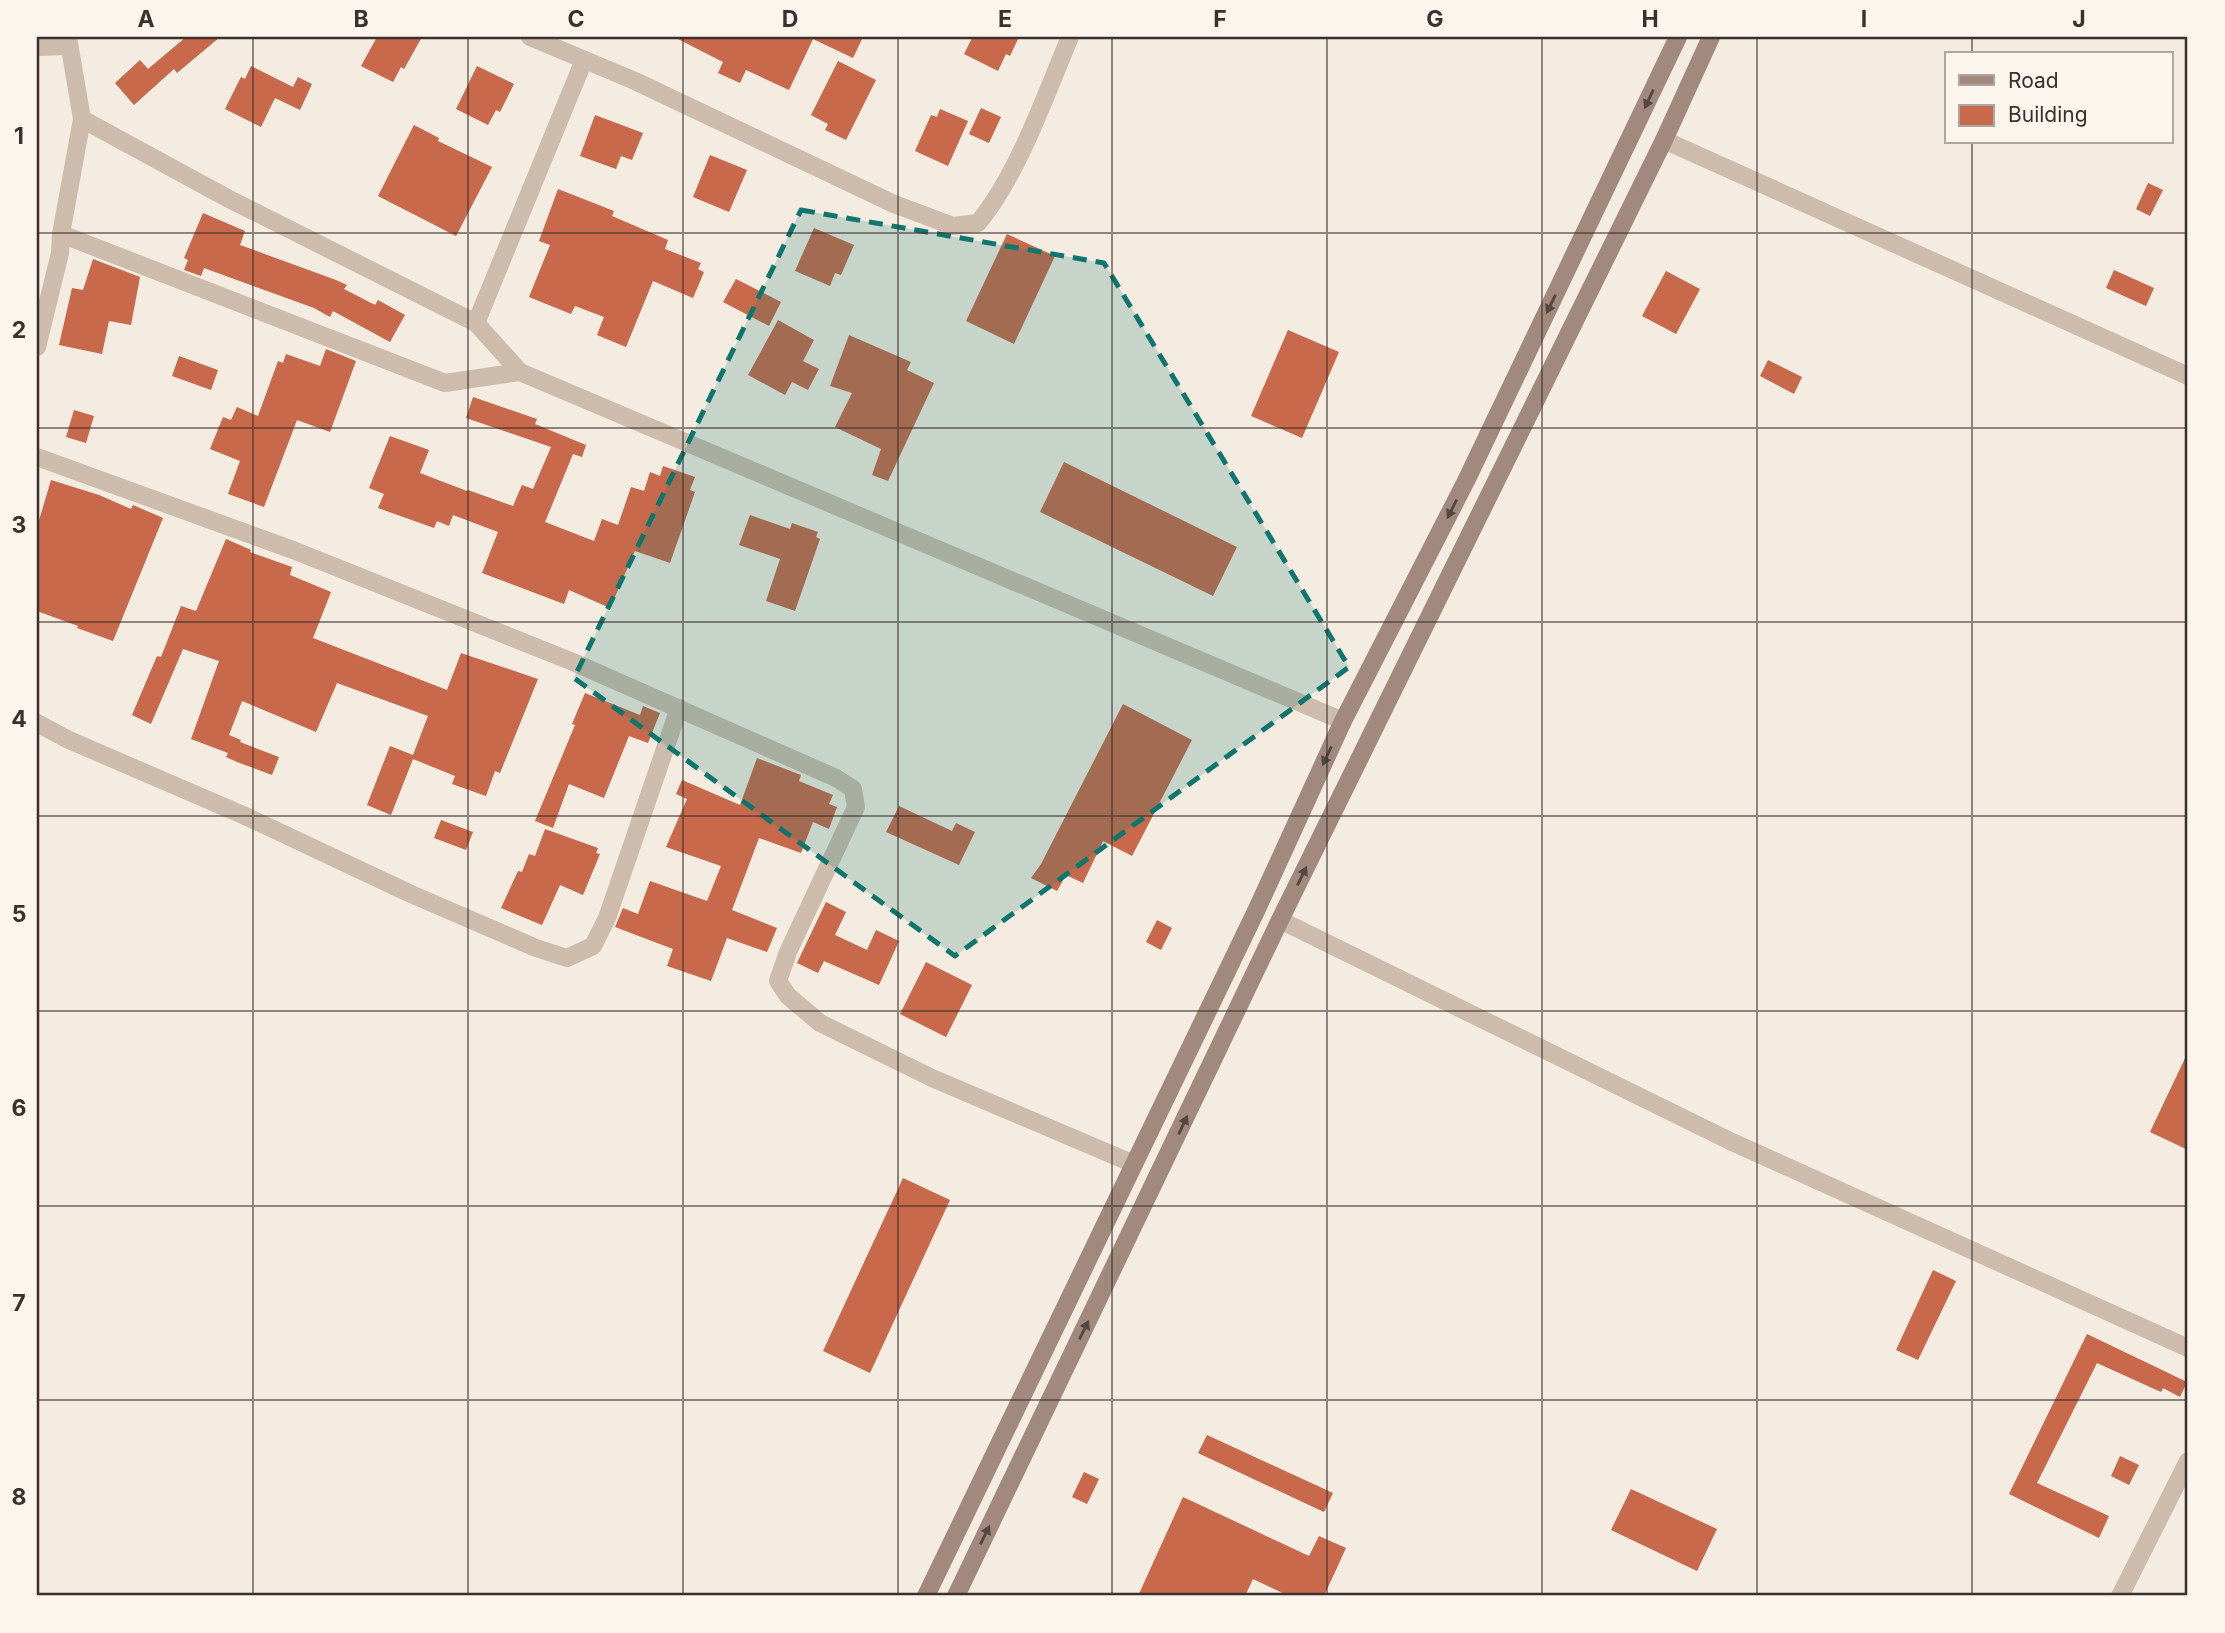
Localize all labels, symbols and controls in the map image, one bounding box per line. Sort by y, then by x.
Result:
text: A [137,5,155,33]
text: B [353,5,369,33]
text: C [567,5,585,33]
text: D [782,5,798,33]
text: E [998,5,1012,33]
text: F [1213,5,1227,33]
text: G [1426,5,1444,33]
text: H [1641,5,1659,33]
text: I [1861,5,1867,33]
text: J [2072,5,2086,33]
legend [1945,52,2172,144]
text: Road [2008,68,2059,93]
one-way arrow [1643,89,1655,109]
text: Building [2008,102,2088,127]
text: 1 [14,122,24,150]
one-way arrow [1546,294,1557,314]
text: 2 [12,316,26,344]
one-way arrow [1447,499,1458,519]
text: 3 [12,511,26,539]
text: 4 [11,705,27,733]
one-way arrow [1321,745,1332,766]
one-way arrow [1297,866,1308,886]
text: 5 [12,900,26,928]
text: 6 [12,1094,26,1122]
one-way arrow [1177,1115,1189,1135]
text: 7 [12,1289,26,1317]
one-way arrow [1078,1320,1090,1340]
text: 8 [12,1483,26,1511]
one-way arrow [979,1525,991,1545]

